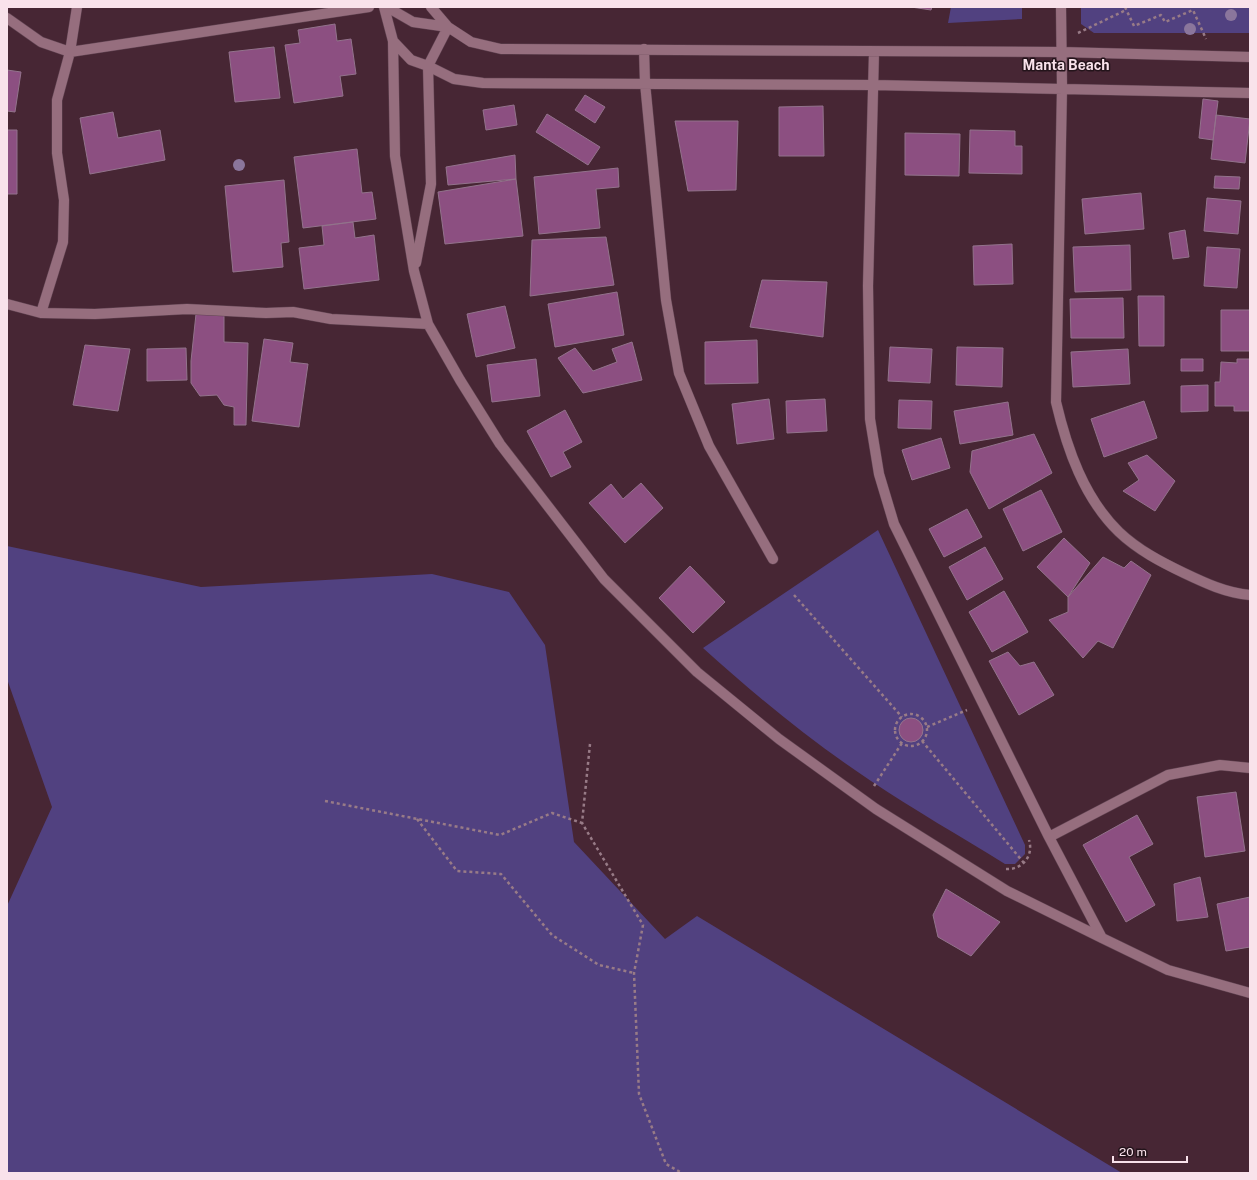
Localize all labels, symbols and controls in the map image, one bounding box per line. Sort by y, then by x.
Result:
district label: Manta Beach [1022,57,1110,73]
scale bar [1113,1138,1187,1164]
text: 20 m [1119,1145,1147,1159]

